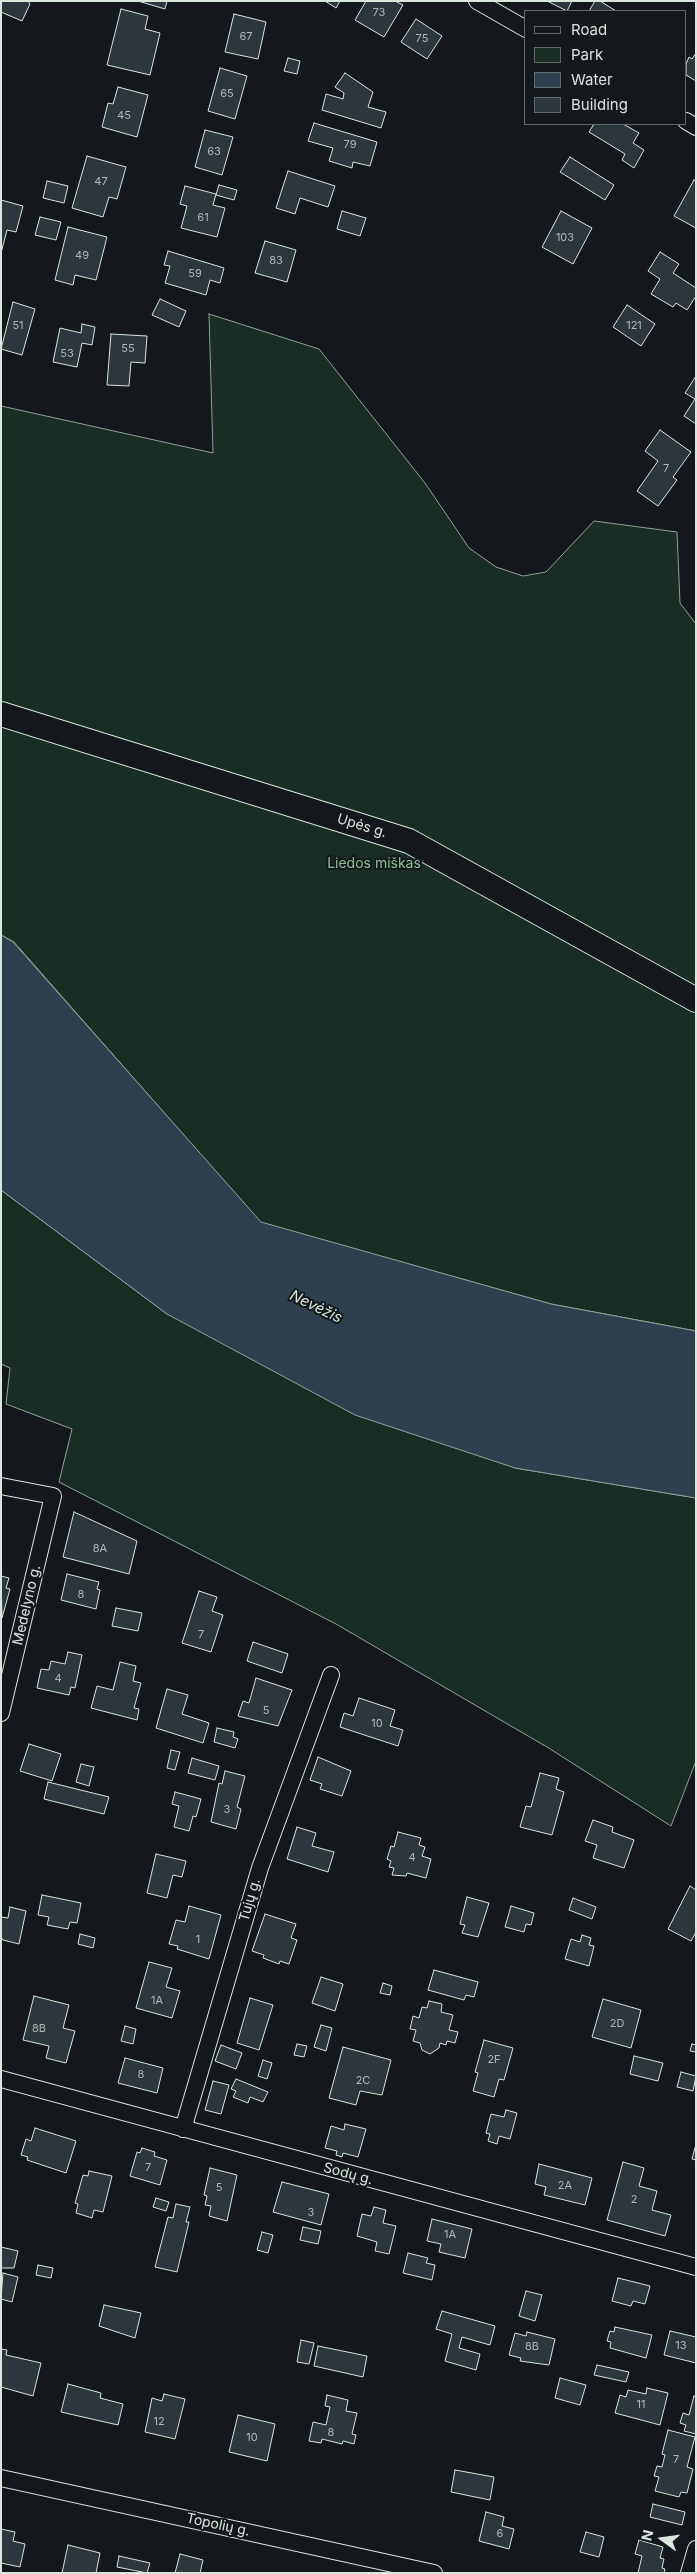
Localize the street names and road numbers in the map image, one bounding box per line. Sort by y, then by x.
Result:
street label: Upės g. [335,810,389,842]
street label: Medelyno g. [10,1563,44,1647]
street label: Tujų g. [236,1876,264,1924]
street label: Sodų g. [321,2159,375,2189]
street label: Topolių g. [185,2510,251,2540]

